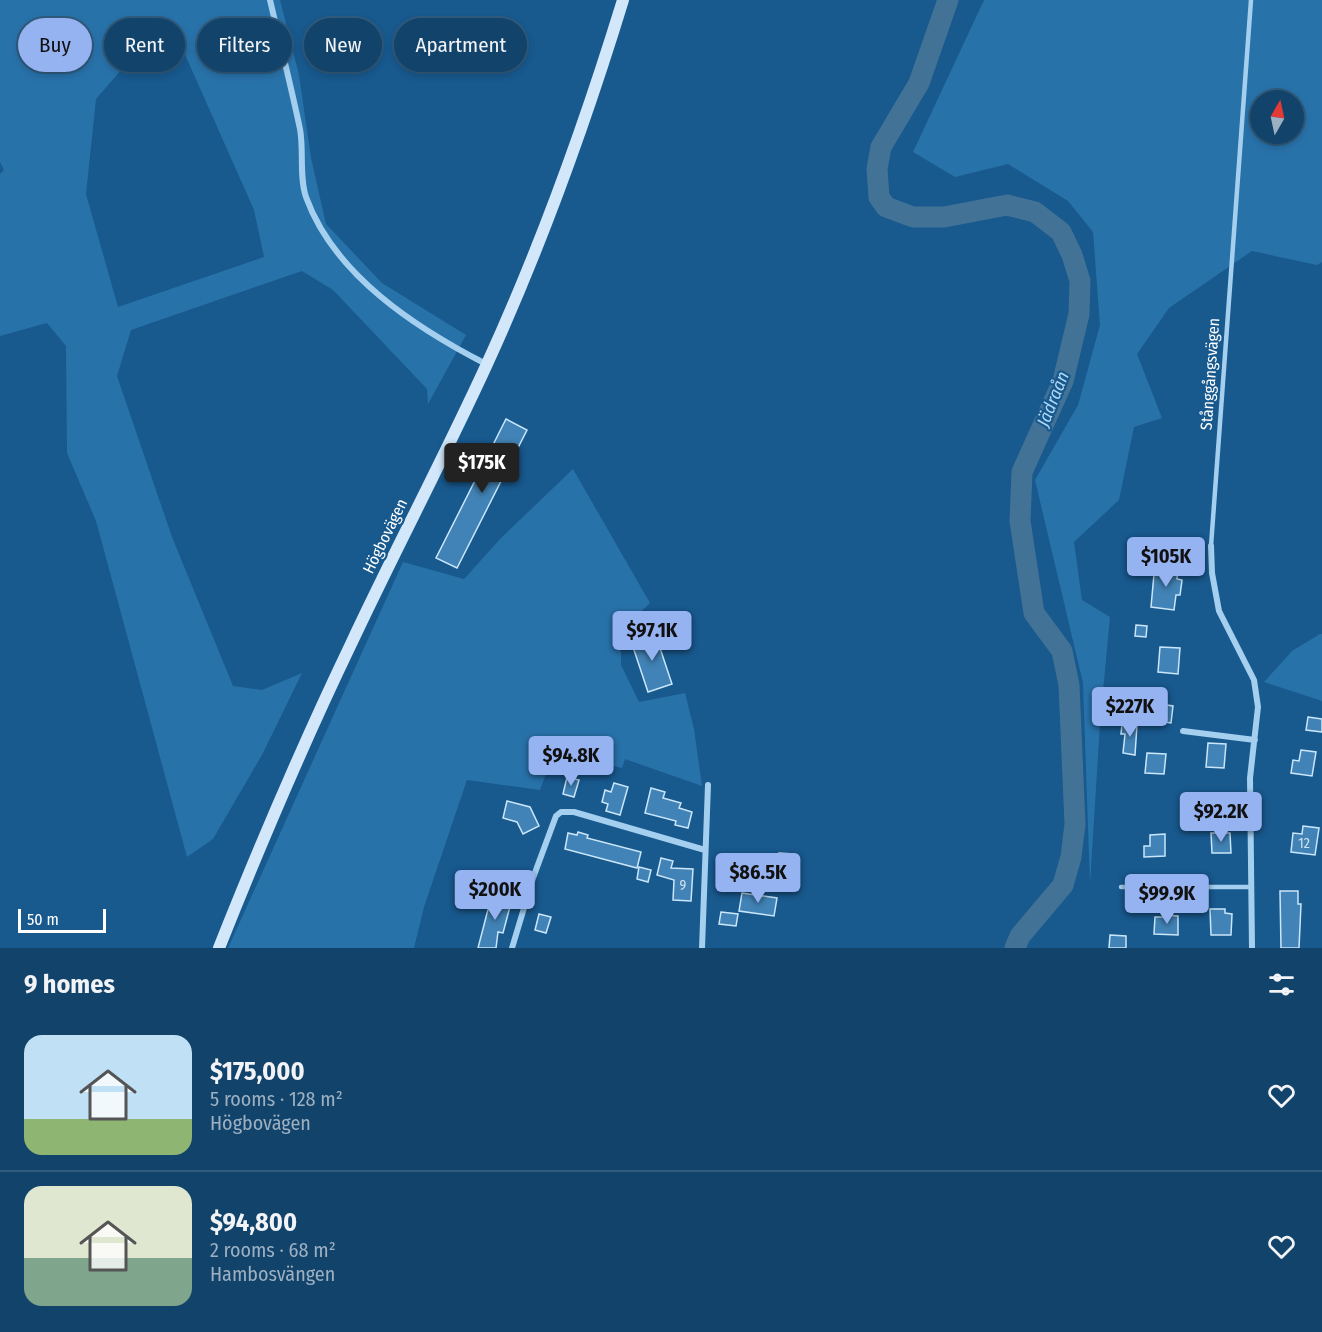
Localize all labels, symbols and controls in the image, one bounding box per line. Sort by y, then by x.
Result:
chip: Buy [18,18,92,72]
chip: Rent [104,18,185,72]
chip: Filters [197,18,292,72]
chip: New [304,18,382,72]
chip: Apartment [394,18,527,72]
north arrow [1250,90,1304,144]
map controls [1250,90,1304,144]
street label: Stånggångsvägen [1197,317,1223,431]
water label: Jädraån [1032,368,1074,431]
pin: $175K [440,443,524,494]
text: $175K [458,450,506,474]
street label: Högbovägen [359,496,411,576]
pin: $105K [1124,537,1208,588]
text: $105K [1141,544,1191,568]
pin: $97.1K [603,611,701,662]
text: $97.1K [627,618,677,642]
pin: $227K [1088,687,1172,738]
text: $227K [1106,694,1154,718]
pin: $94.8K [522,736,620,787]
text: $94.8K [543,743,599,767]
pin: $92.2K [1172,792,1270,843]
text: $92.2K [1194,799,1248,823]
house number: 12 [1298,835,1310,852]
pin: $86.5K [709,853,807,904]
text: $86.5K [729,860,787,884]
pin: $200K [453,870,537,921]
pin: $99.9K [1118,874,1216,925]
text: $200K [469,877,521,901]
house number: 9 [680,877,687,894]
text: $99.9K [1139,881,1195,905]
scale bar [18,906,106,934]
text: 50 m [27,910,59,929]
icon: filters [1265,968,1298,1001]
text: 9 homes [24,969,115,1000]
text: $175,000 [210,1056,305,1087]
icon: home [72,1059,144,1131]
icon: heart [1265,1079,1298,1112]
text: 5 rooms · 128 m² [210,1087,343,1111]
text: Högbovägen [210,1111,311,1135]
text: $94,800 [210,1207,297,1238]
icon: home [72,1210,144,1282]
icon: heart [1265,1230,1298,1263]
text: 2 rooms · 68 m² [210,1238,336,1262]
text: Hambosvängen [210,1262,335,1286]

